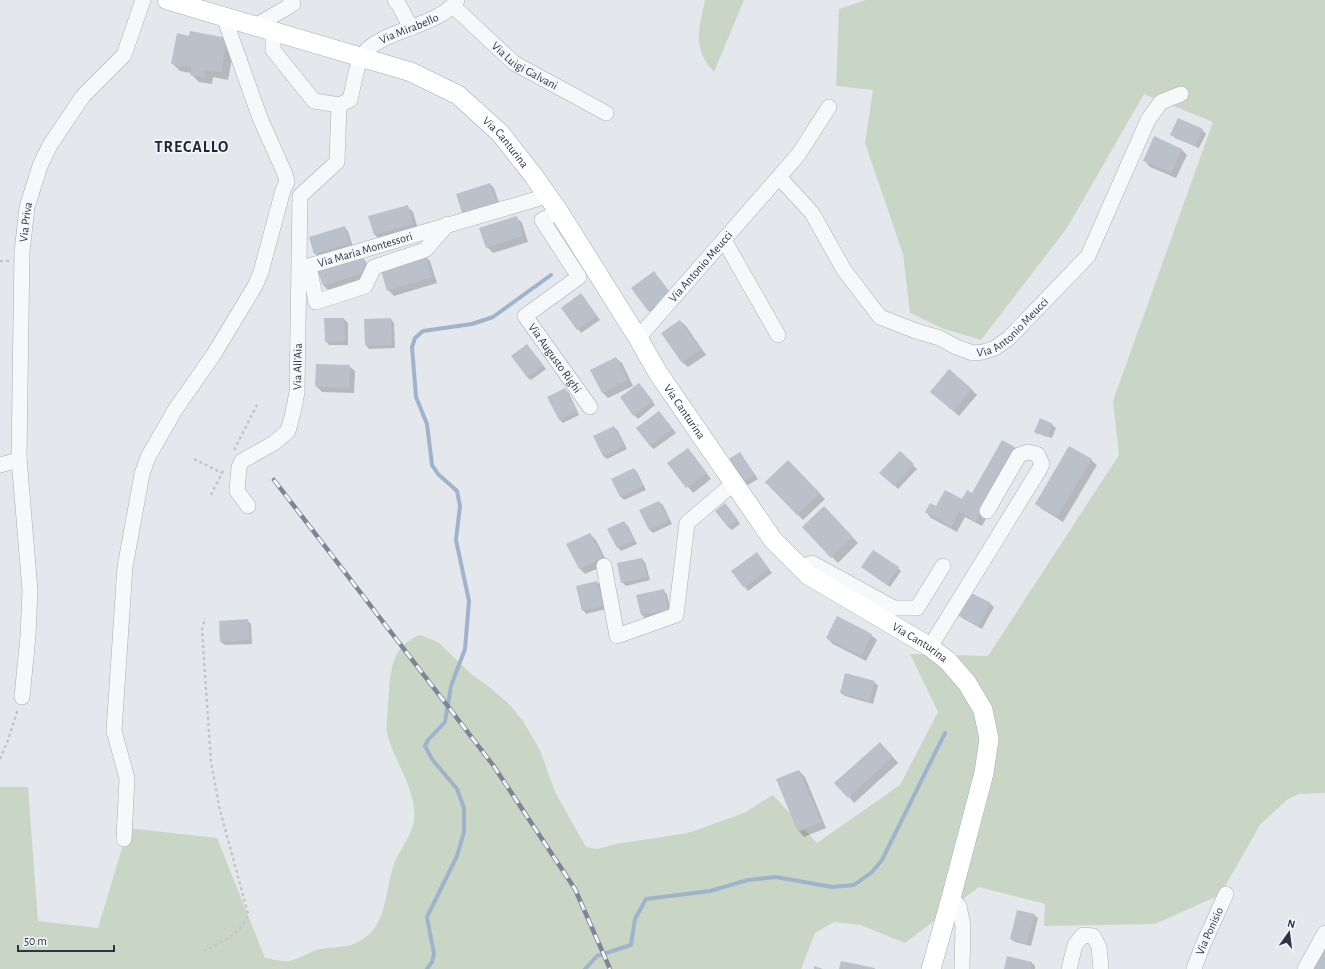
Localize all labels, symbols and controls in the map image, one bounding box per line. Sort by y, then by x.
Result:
street label: Via Mirabello [377,11,441,46]
street label: Via Luigi Galvani [489,40,560,92]
street label: Via Canturina [480,114,531,170]
district label: TRECALLO [155,139,229,155]
street label: Via Priva [17,200,34,243]
street label: Via Antonio Meucci [666,229,735,304]
street label: Via Maria Montessori [316,230,414,269]
street label: Via Antonio Meucci [976,295,1050,359]
street label: Via Augusto Righi [526,321,584,395]
street label: Via All'Aia [291,343,304,390]
street label: Via Canturina [662,382,708,442]
street label: Via Canturina [890,620,950,665]
street label: Via Ponisio [1194,905,1225,957]
north arrow [1269,913,1309,953]
text: N [1286,918,1296,930]
scale bar [18,927,114,953]
text: 50 m [24,935,47,947]

